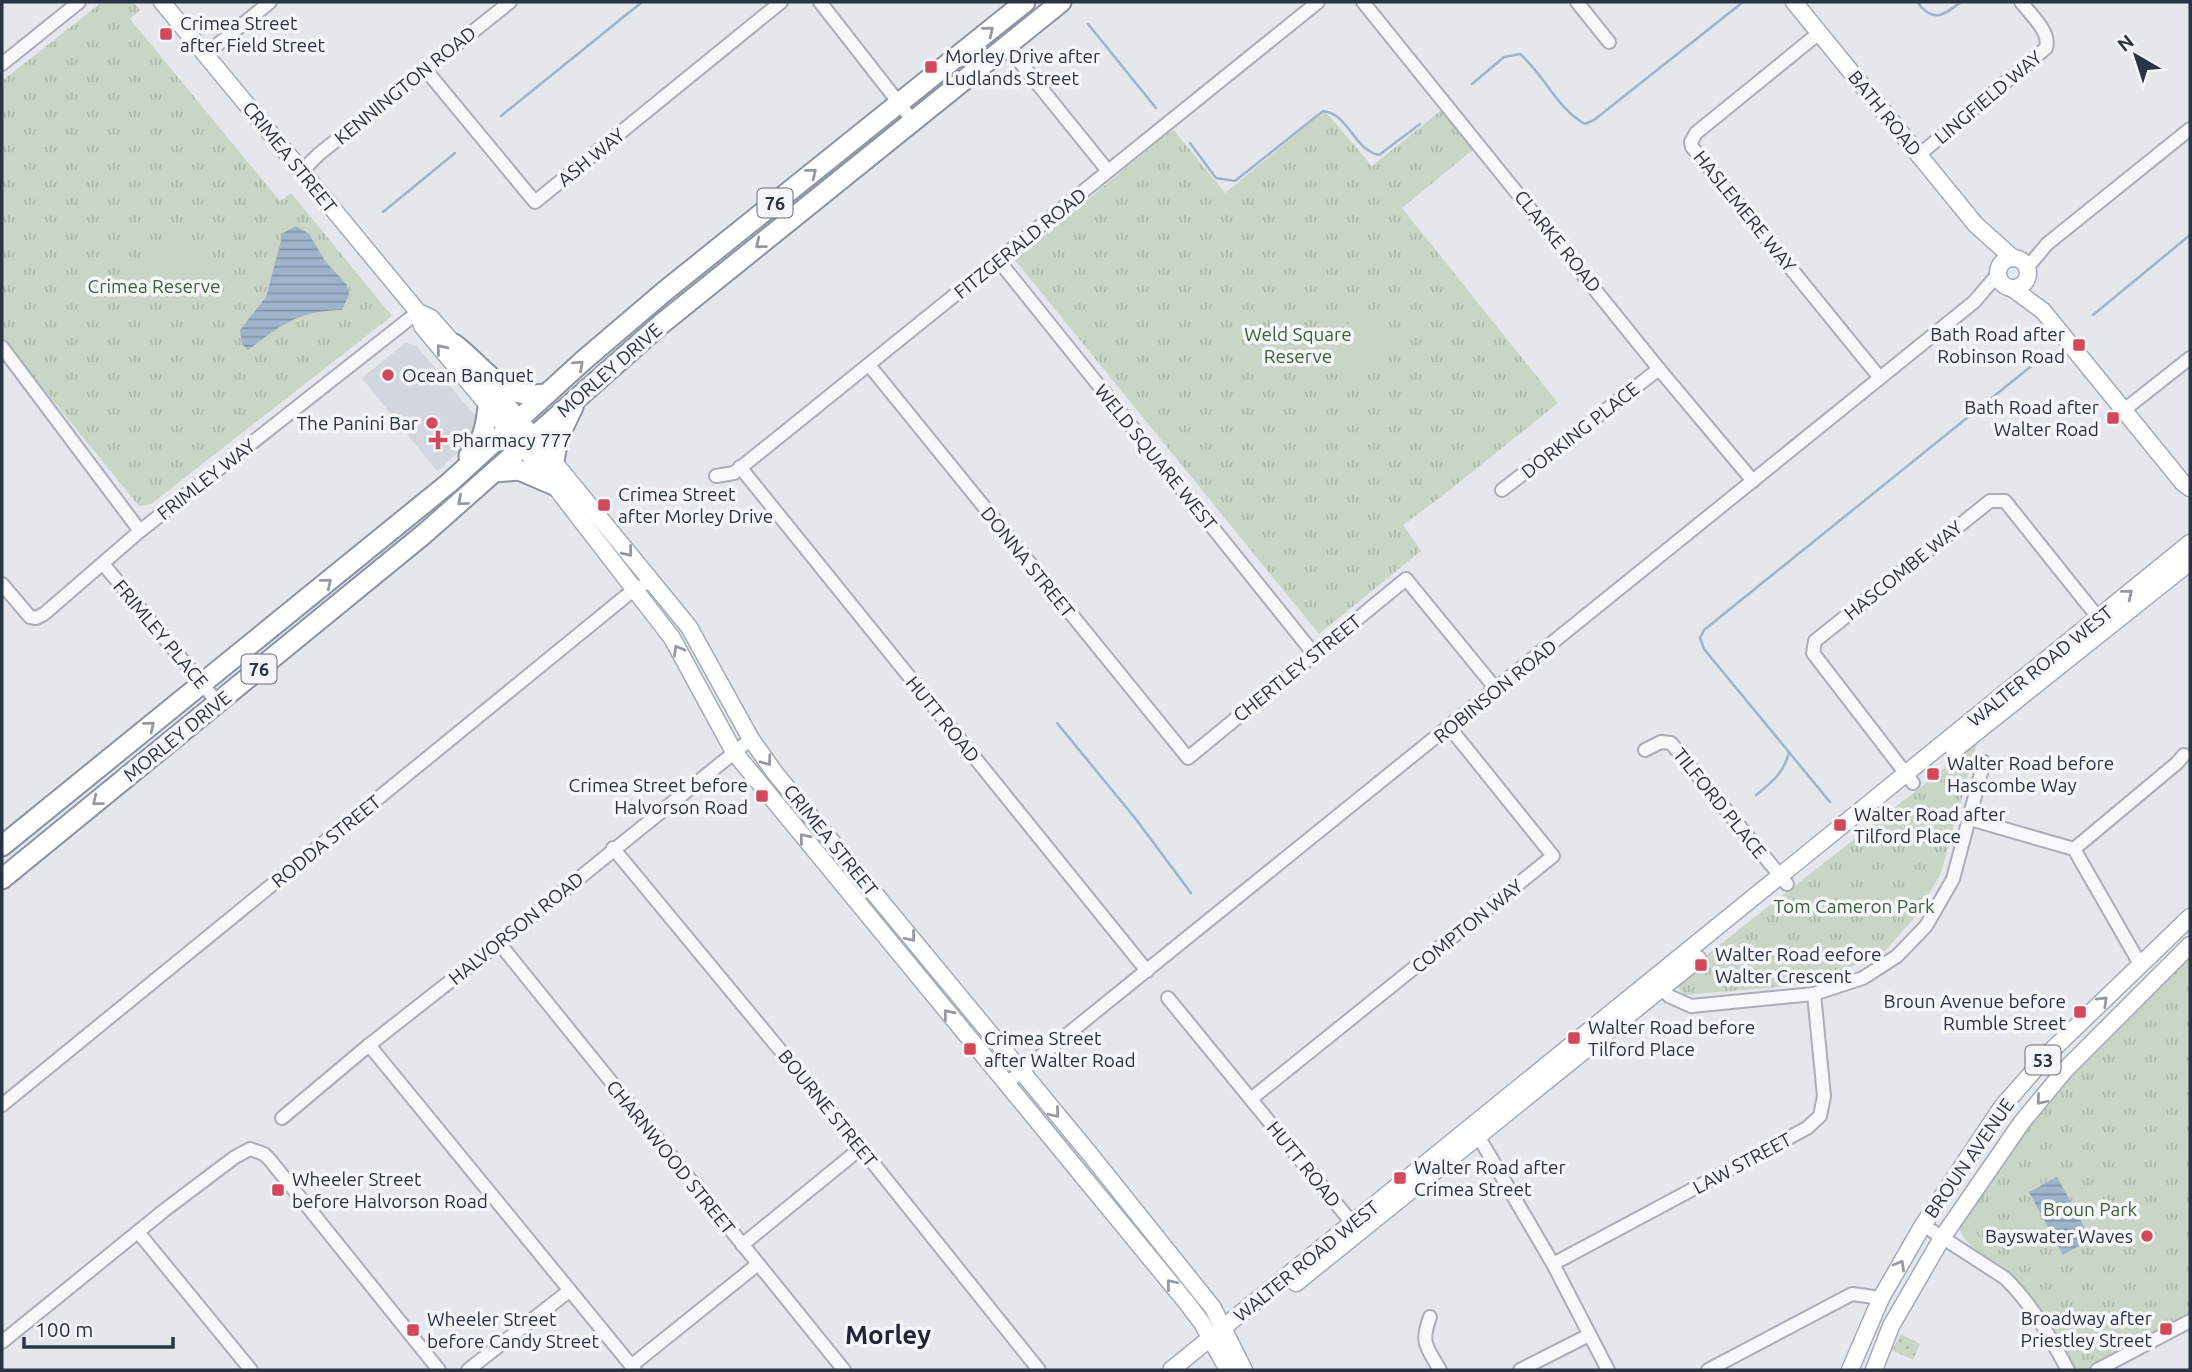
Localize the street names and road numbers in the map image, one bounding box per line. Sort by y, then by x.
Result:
street label: KENNINGTON ROAD [330,21,480,149]
street label: LINGFIELD WAY [1930,46,2046,148]
street label: BATH ROAD [1844,66,1926,160]
street label: CRIMEA STREET [238,97,342,217]
street label: ASH WAY [553,123,629,191]
street label: HASLEMERE WAY [1689,146,1801,276]
street label: FITZGERALD ROAD [950,183,1090,303]
street label: CLARKE ROAD [1510,186,1606,296]
road number: 76 [758,188,792,218]
street label: MORLEY DRIVE [552,319,666,421]
street label: DORKING PLACE [1517,377,1643,483]
street label: WELD SQUARE WEST [1090,380,1222,535]
street label: FRIMLEY WAY [153,434,259,524]
street label: DONNA STREET [977,502,1080,622]
street label: HASCOMBE WAY [1840,516,1966,624]
street label: FRIMLEY PLACE [109,575,213,693]
street label: WALTER ROAD WEST [1963,601,2117,731]
street label: CHERTLEY STREET [1229,610,1366,726]
street label: ROBINSON ROAD [1429,635,1561,747]
road number: 76 [242,654,276,684]
street label: HUTT ROAD [902,672,984,766]
street label: MORLEY DRIVE [119,686,235,786]
street label: TILFORD PLACE [1669,743,1771,863]
street label: CRIMEA STREET [779,780,883,900]
street label: RODDA STREET [267,790,385,892]
street label: HALVORSON ROAD [444,867,588,989]
street label: COMPTON WAY [1407,875,1527,977]
street label: BOURNE STREET [774,1045,882,1171]
road number: 53 [2025,1045,2060,1074]
street label: CHARNWOOD STREET [602,1076,740,1239]
street label: BROUN AVENUE [1920,1094,2018,1222]
street label: HUTT ROAD [1263,1117,1345,1211]
street label: LAW STREET [1689,1128,1795,1198]
street label: WALTER ROAD WEST [1229,1196,1383,1326]

